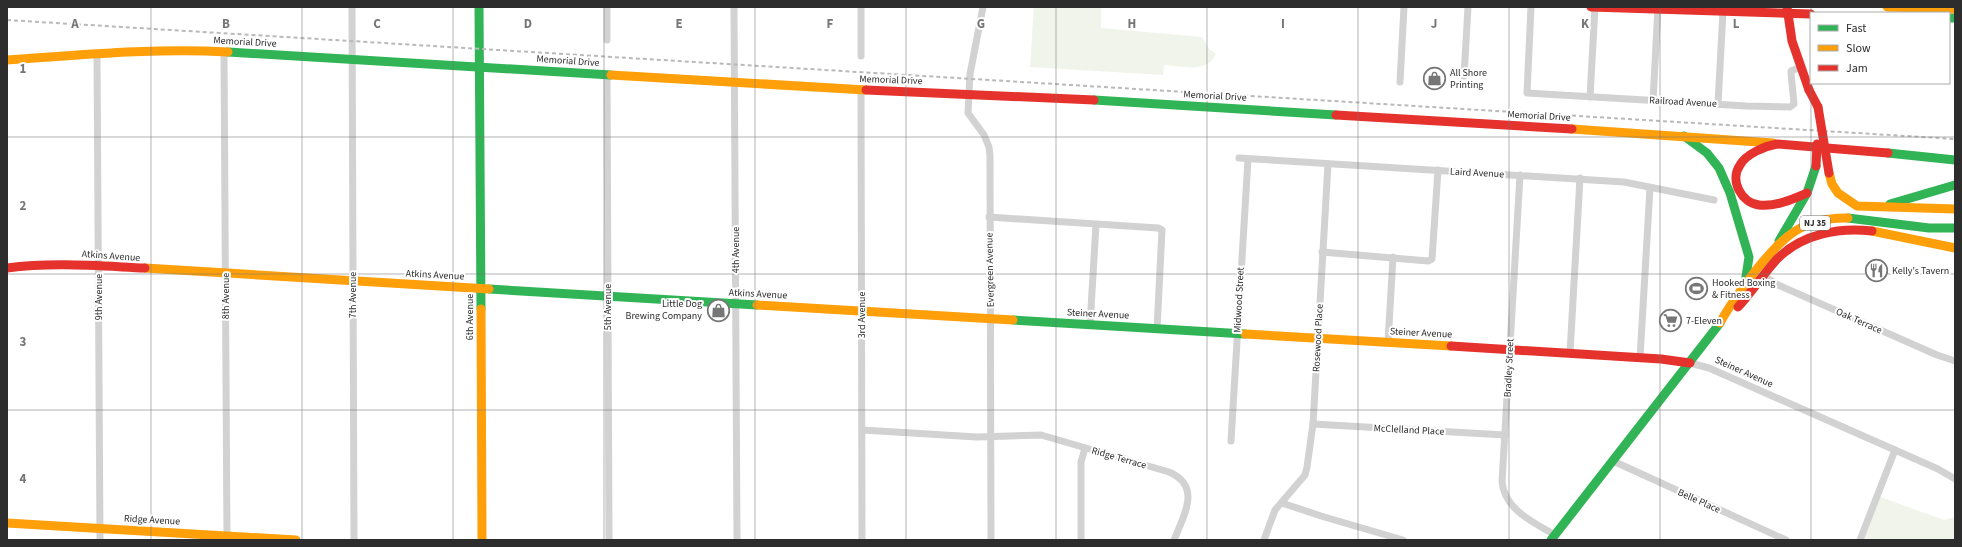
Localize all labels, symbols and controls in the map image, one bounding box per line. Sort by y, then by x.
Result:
legend [1810,12,1950,84]
text: A [70,15,79,33]
text: B [222,15,230,33]
text: C [373,15,381,33]
text: D [524,15,532,33]
text: E [675,15,683,33]
text: F [827,15,834,33]
text: G [977,15,985,33]
text: H [1128,15,1136,33]
text: I [1281,15,1285,33]
text: J [1431,15,1437,33]
text: K [1581,15,1590,33]
text: L [1733,15,1740,33]
text: Fast [1846,20,1866,37]
street label: Memorial Drive [213,33,277,51]
text: Slow [1846,40,1871,57]
street label: Memorial Drive [536,52,600,70]
text: 1 [20,60,27,78]
text: Jam [1846,60,1868,77]
shop icon: All Shore Printing [1421,66,1447,92]
place label: All Shore Printing [1450,66,1487,92]
street label: Memorial Drive [859,72,923,88]
street label: Memorial Drive [1183,87,1247,105]
street label: Railroad Avenue [1649,93,1717,111]
street label: Memorial Drive [1507,107,1571,125]
street label: Laird Avenue [1450,165,1504,181]
text: 2 [20,197,27,215]
road number: NJ 35 [1800,216,1830,230]
street label: 4th Avenue [729,227,743,273]
street label: Evergreen Avenue [982,232,998,307]
street label: Atkins Avenue [81,247,141,265]
restaurant icon: Kelly's Tavern [1863,258,1889,284]
place label: Kelly's Tavern [1892,264,1949,278]
street label: Atkins Avenue [405,266,465,284]
street label: Midwood Street [1230,266,1248,333]
street label: 7th Avenue [346,272,360,318]
street label: 8th Avenue [219,273,233,319]
street label: 9th Avenue [92,274,106,320]
sports icon: Hooked Boxing & Fitness [1683,276,1709,302]
place label: Hooked Boxing & Fitness [1712,276,1775,302]
street label: 5th Avenue [601,284,615,330]
street label: Atkins Avenue [728,285,788,303]
street label: 3rd Avenue [855,292,869,338]
street label: 6th Avenue [463,294,477,340]
place label: Little Dog Brewing Company [626,297,702,323]
shop icon: Little Dog Brewing Company [705,297,731,323]
street label: Rosewood Place [1309,303,1327,372]
street label: Steiner Avenue [1066,305,1130,323]
street label: Oak Terrace [1834,305,1884,337]
supermarket icon: 7-Eleven [1658,308,1684,334]
place label: 7-Eleven [1686,314,1722,328]
street label: Steiner Avenue [1389,324,1453,342]
text: 3 [20,333,27,351]
street label: Bradley Street [1500,338,1518,398]
street label: Steiner Avenue [1713,353,1775,391]
street label: McClelland Place [1373,421,1445,439]
street label: Ridge Terrace [1090,444,1148,472]
text: 4 [20,470,27,488]
street label: Belle Place [1675,485,1723,517]
street label: Ridge Avenue [123,512,181,528]

